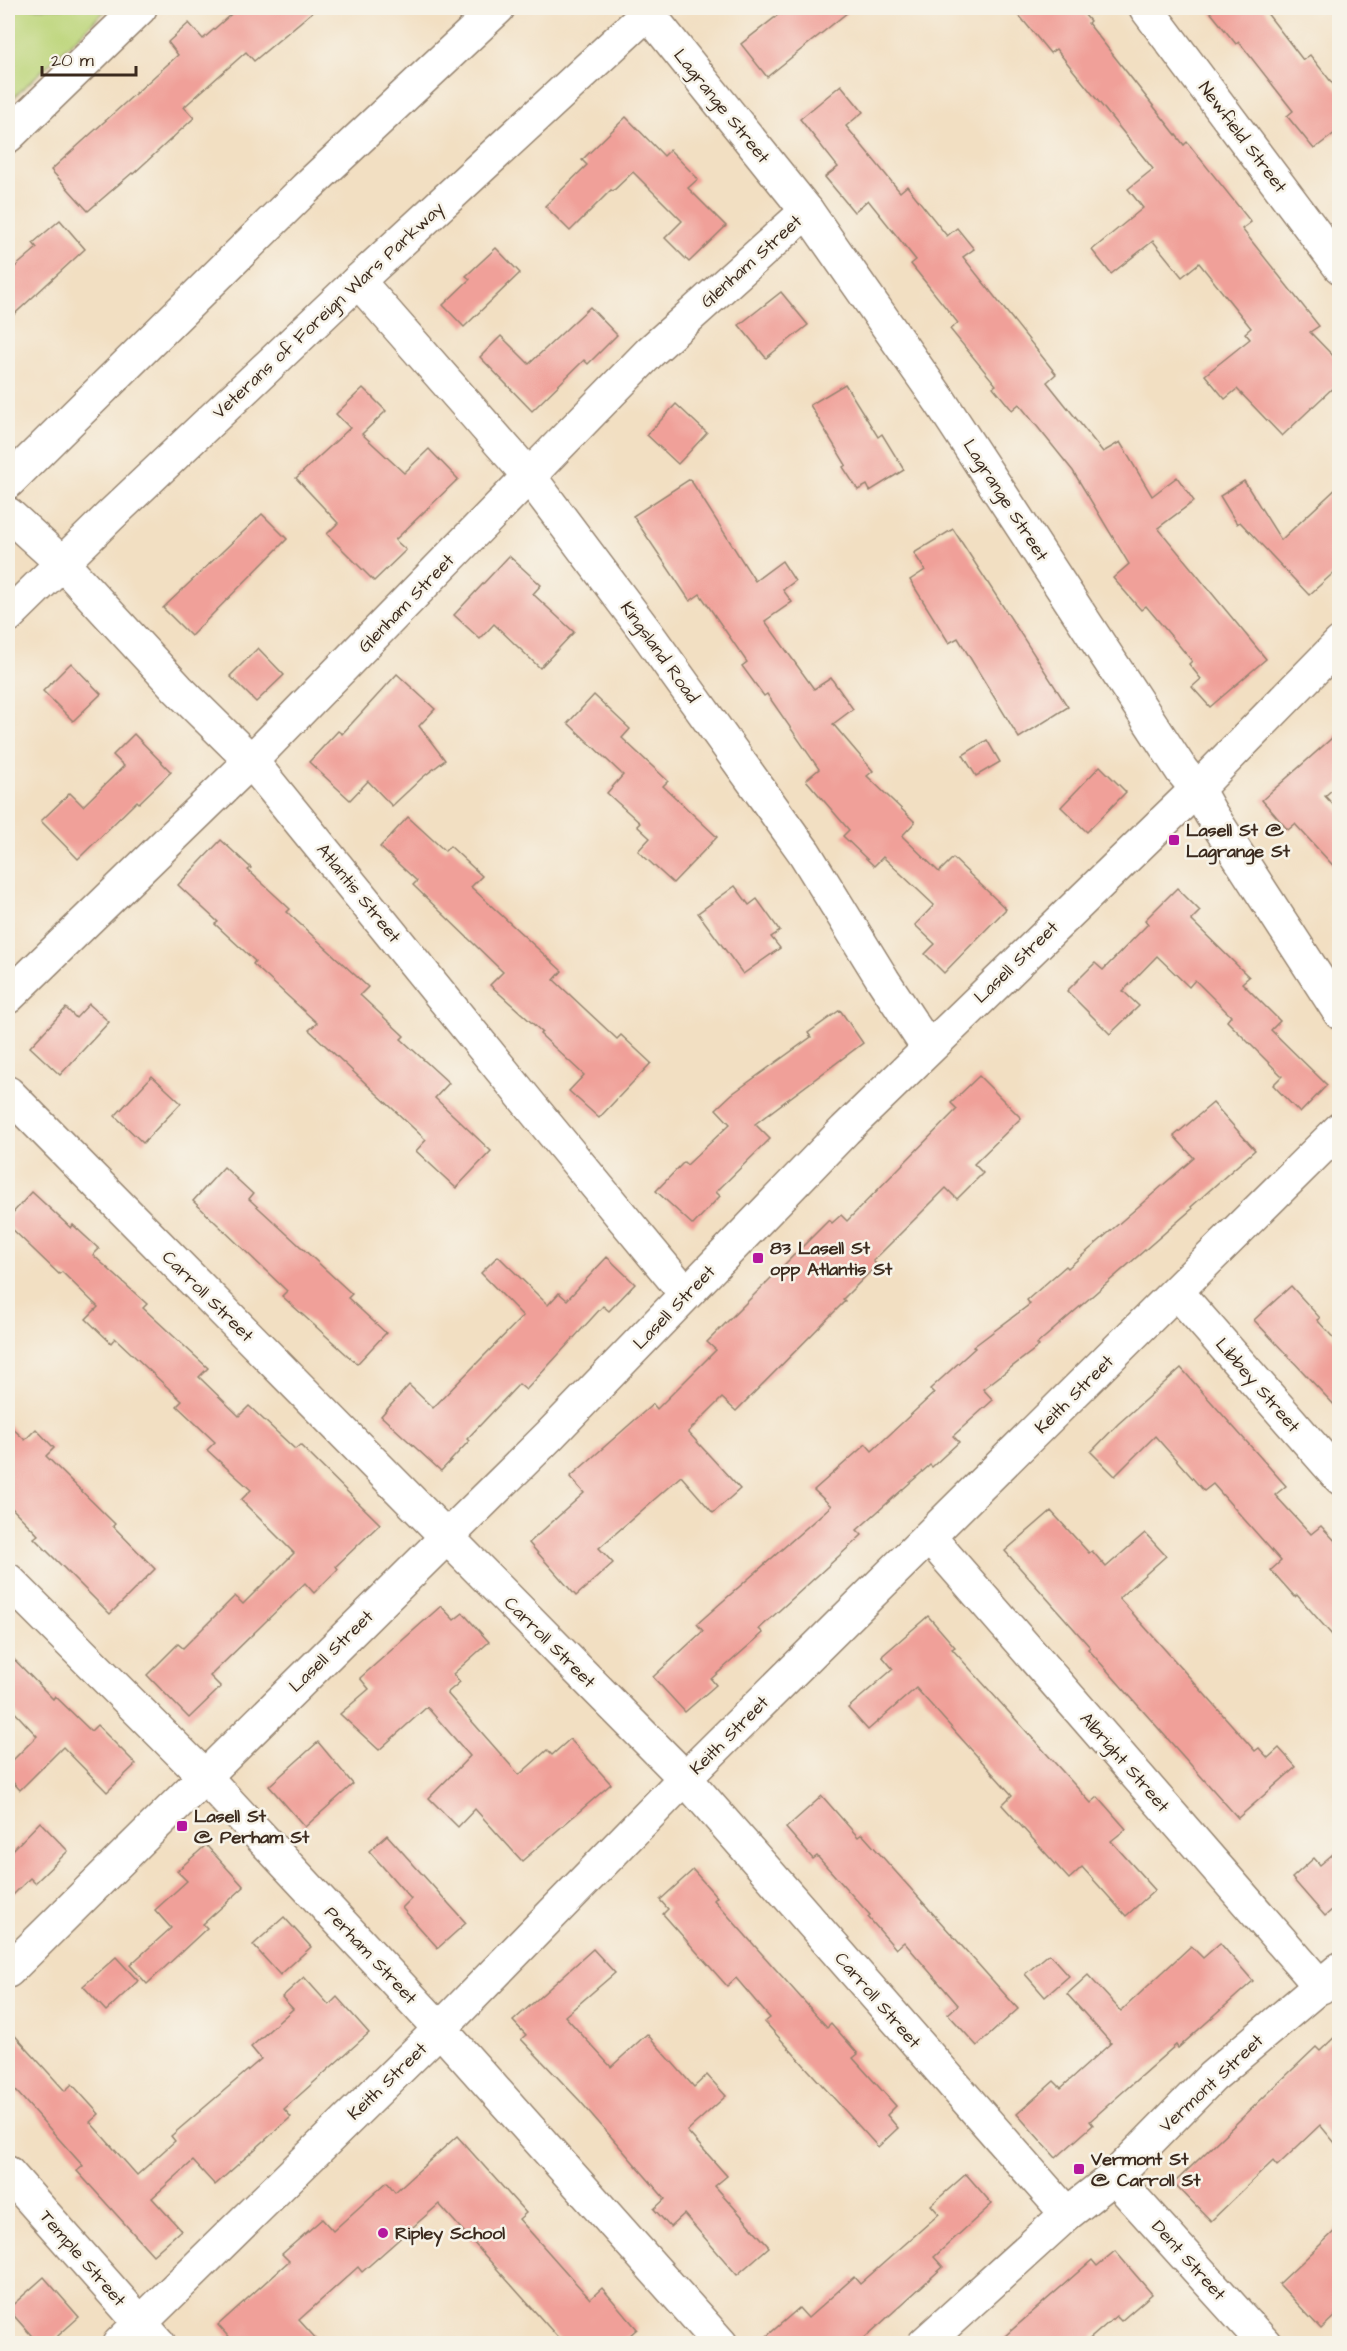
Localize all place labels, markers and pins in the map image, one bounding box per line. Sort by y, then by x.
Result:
place label: Lasell St @ Lagrange St [1186,818,1291,865]
marker: Lasell St @ Lagrange St [1167,833,1181,847]
place label: 83 Lasell St opp Atlantis St [770,1236,893,1282]
marker: 83 Lasell St opp Atlantis St [751,1251,765,1265]
place label: Lasell St @ Perham St [194,1804,310,1850]
marker: Lasell St @ Perham St [175,1819,189,1833]
place label: Vermont St @ Carroll St [1090,2147,1201,2193]
marker: Vermont St @ Carroll St [1072,2162,1086,2176]
place label: Ripley School [395,2221,505,2247]
marker: Ripley School [376,2226,390,2240]

